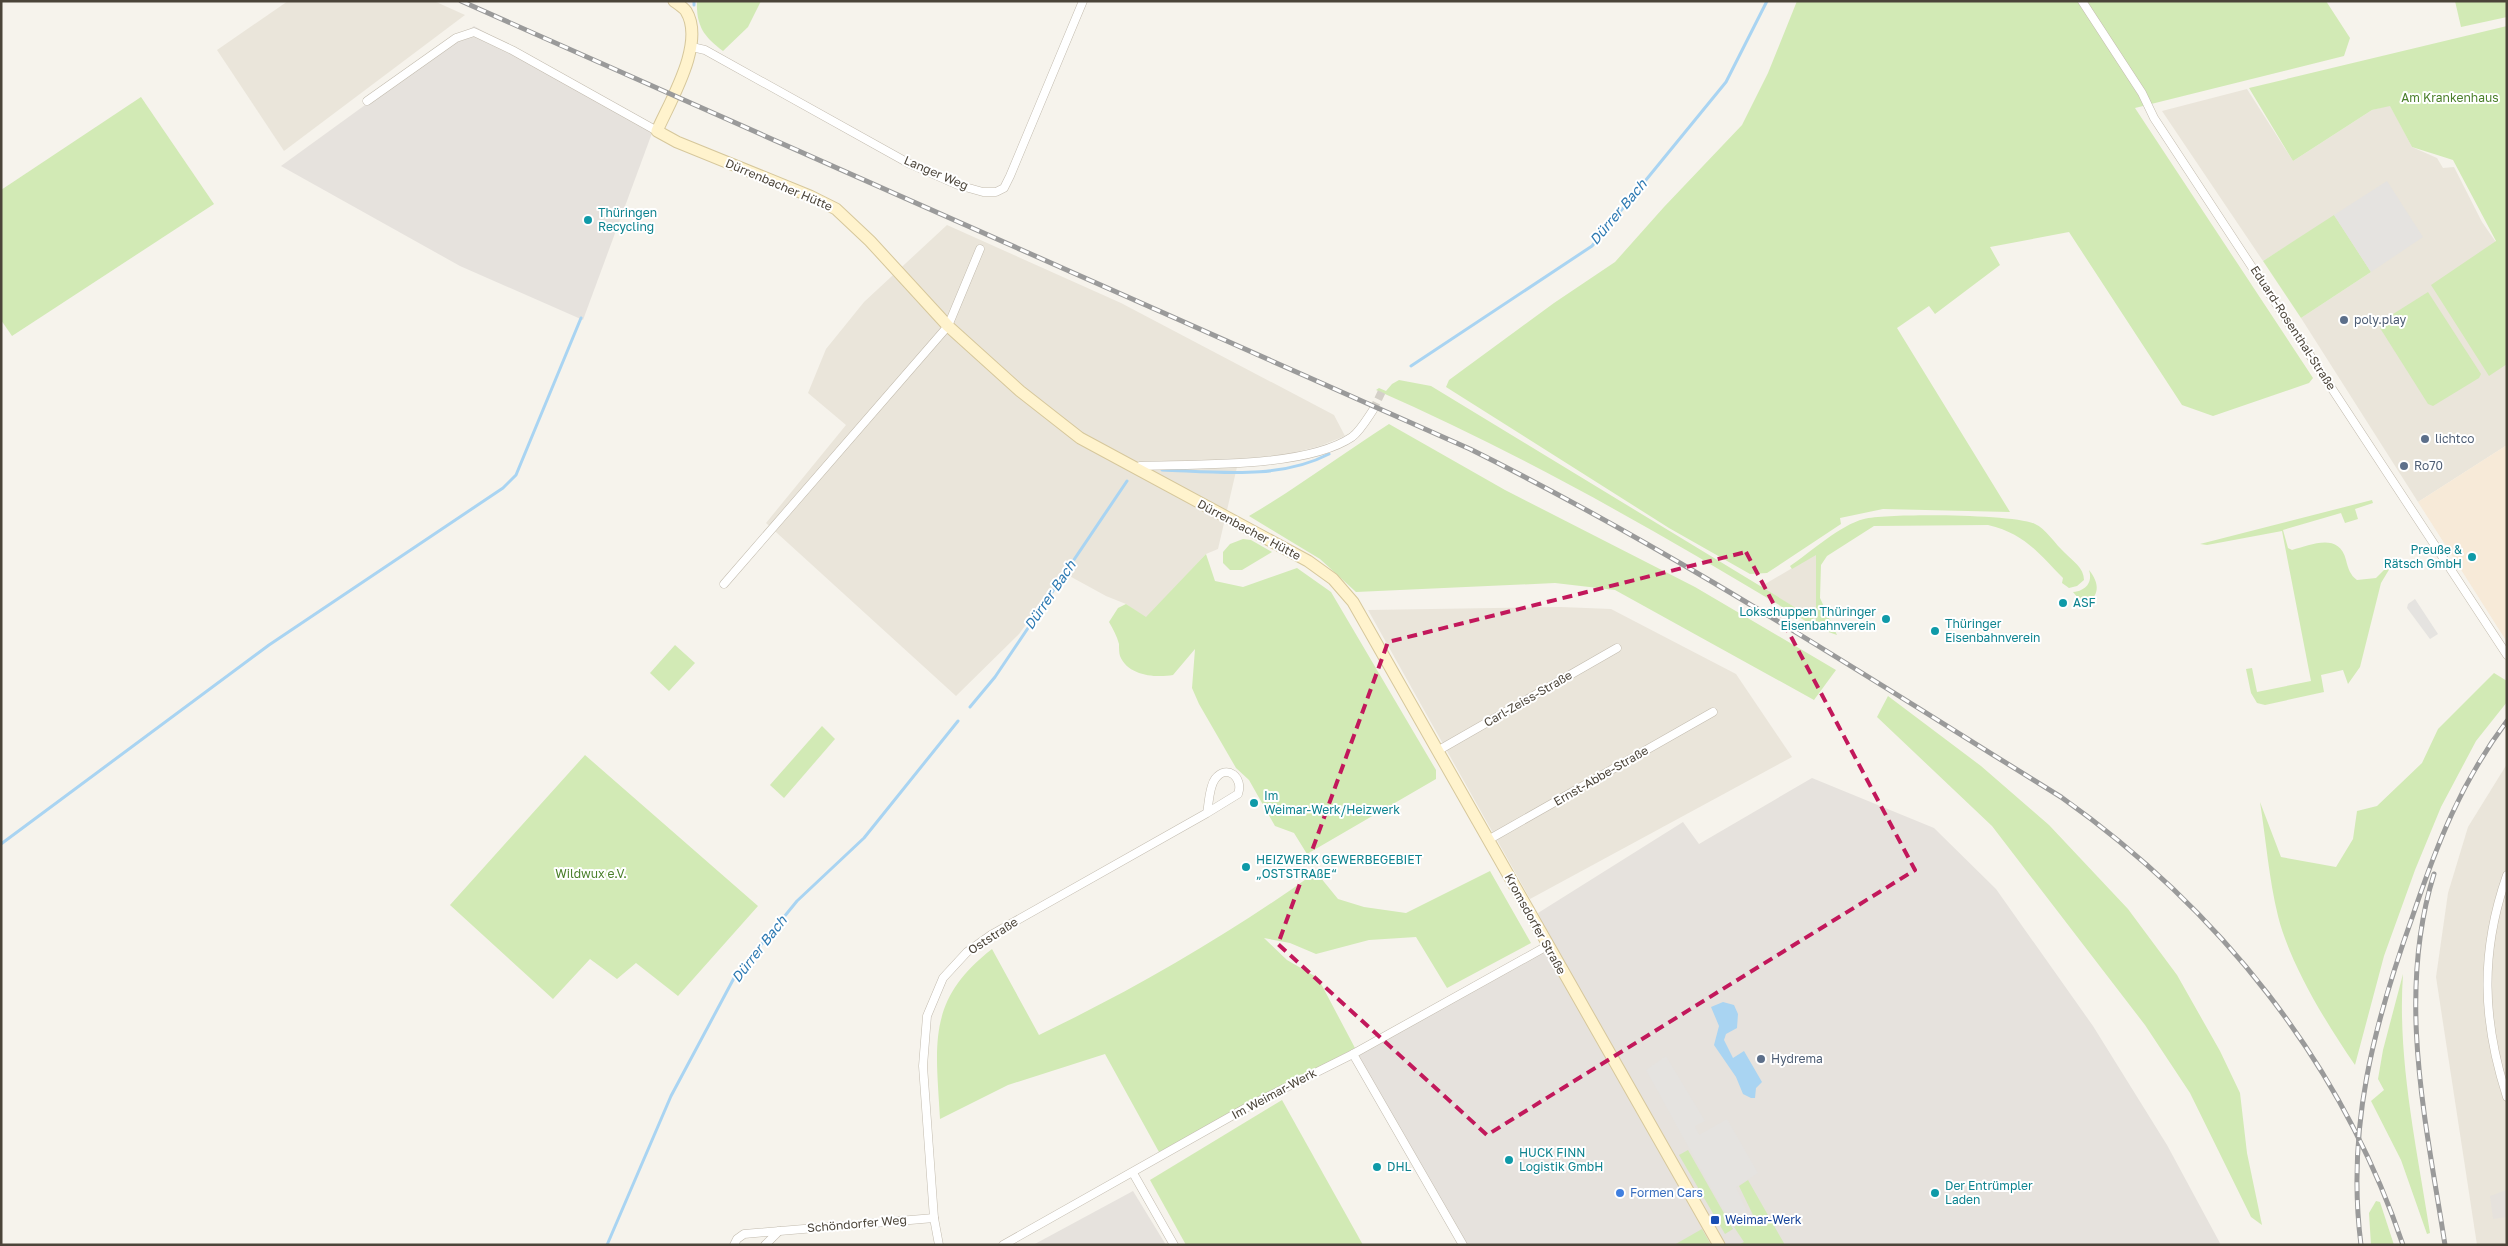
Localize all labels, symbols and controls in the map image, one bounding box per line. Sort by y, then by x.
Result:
park label: Am Krankenhaus [2401,90,2499,105]
street label: Langer Weg [902,152,971,193]
street label: Dürrenbacher Hütte [723,155,835,214]
water label: Dürrer Bach [1585,175,1651,248]
place label: Thüringen Recycling [598,205,657,234]
marker: Thüringen Recycling [582,214,594,226]
street label: Eduard-Rosenthal-Straße [2248,263,2339,393]
place label: poly.play [2354,312,2407,327]
marker: poly.play [2338,314,2350,326]
place label: lichtco [2435,431,2474,446]
marker: lichtco [2419,433,2431,445]
place label: Ro70 [2414,458,2443,473]
marker: Ro70 [2398,460,2410,472]
street label: Dürrenbacher Hütte [1195,496,1303,563]
place label: Preuße & Rätsch GmbH [2384,542,2462,571]
marker: Preuße & Rätsch GmbH [2466,551,2478,563]
water label: Dürrer Bach [1020,556,1080,632]
place label: ASF [2073,595,2096,610]
marker: ASF [2057,597,2069,609]
place label: Lokschuppen Thüringer Eisenbahnverein [1739,604,1876,633]
marker: Lokschuppen Thüringer Eisenbahnverein [1880,613,1892,625]
place label: Thüringer Eisenbahnverein [1945,616,2040,645]
marker: Thüringer Eisenbahnverein [1929,625,1941,637]
street label: Carl-Zeiss-Straße [1481,667,1575,730]
street label: Ernst-Abbe-Straße [1551,742,1651,809]
place label: Im Weimar-Werk/Heizwerk [1264,788,1400,817]
marker: Im Weimar-Werk/Heizwerk [1248,797,1260,809]
place label: HEIZWERK GEWERBEGEBIET „OSTSTRAßE“ [1256,852,1423,881]
marker: HEIZWERK GEWERBEGEBIET „OSTSTRAßE“ [1240,861,1252,873]
park label: Wildwux e.V. [555,866,627,881]
street label: Kromsdorfer Straße [1502,871,1569,977]
water label: Dürrer Bach [727,911,791,985]
street label: Oststraße [965,914,1021,957]
place label: Hydrema [1771,1051,1823,1066]
marker: Hydrema [1755,1053,1767,1065]
street label: Im Weimar-Werk [1229,1065,1319,1122]
place label: HUCK FINN Logistik GmbH [1519,1145,1603,1174]
marker: HUCK FINN Logistik GmbH [1503,1154,1515,1166]
place label: DHL [1387,1159,1412,1174]
marker: DHL [1371,1161,1383,1173]
place label: Der Entrümpler Laden [1945,1178,2033,1207]
place label: Formen Cars [1630,1185,1703,1200]
marker: Formen Cars [1614,1187,1626,1199]
marker: Der Entrümpler Laden [1929,1187,1941,1199]
street label: Schöndorfer Weg [807,1212,907,1235]
place label: Weimar-Werk [1725,1212,1802,1227]
marker: Weimar-Werk [1709,1214,1721,1226]

